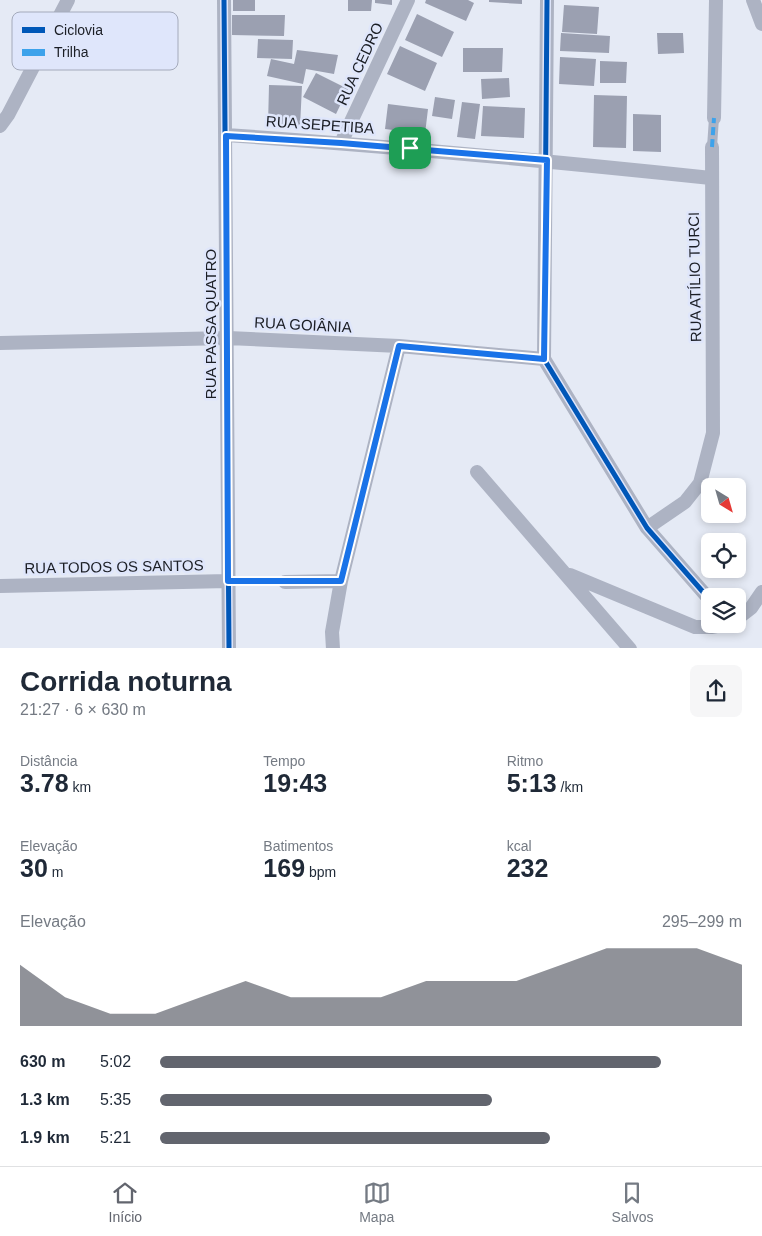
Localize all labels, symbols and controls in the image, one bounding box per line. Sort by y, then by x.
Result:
legend [12,12,178,70]
street label: RUA CEDRO [333,20,386,108]
text: Ciclovia [54,22,103,38]
text: Trilha [54,44,89,60]
street label: RUA SEPETIBA [265,112,375,137]
pin [389,127,431,169]
icon: arrive [396,134,424,162]
street label: RUA ATÍLIO TURCI [685,212,704,342]
street label: RUA PASSA QUATRO [202,249,219,399]
street label: RUA GOIÂNIA [254,313,352,336]
north arrow [701,478,746,522]
map controls [701,478,746,633]
button: locate [701,533,746,578]
street label: RUA TODOS OS SANTOS [24,556,204,577]
button: layers [701,588,746,633]
button: share [690,665,742,717]
text: Corrida noturna [20,666,232,697]
text: 21:27 · 6 × 630 m [20,701,146,718]
text: Distância [20,753,78,769]
text: Tempo [263,753,305,769]
text: Ritmo [507,753,543,769]
text: 3.78 [20,769,69,797]
text: 19:43 [263,769,327,797]
text: 5:13 [507,769,557,797]
text: km [69,779,91,795]
text: /km [557,779,583,795]
text: Elevação [20,838,78,854]
text: Batimentos [263,838,333,854]
text: kcal [507,838,532,854]
text: 30 [20,854,48,882]
text: 169 [263,854,305,882]
text: 232 [507,854,548,882]
text: m [48,864,63,880]
text: bpm [305,864,336,880]
text: Elevação [20,913,86,930]
text: 295–299 m [662,913,742,930]
text: 630 m [20,1053,65,1070]
text: 5:02 [100,1053,131,1070]
text: 1.3 km [20,1091,70,1108]
text: 5:35 [100,1091,131,1108]
text: 1.9 km [20,1129,70,1146]
text: 5:21 [100,1129,131,1146]
tab: Início [109,1179,142,1225]
tab: Mapa [359,1179,394,1225]
tab: Salvos [611,1179,653,1225]

